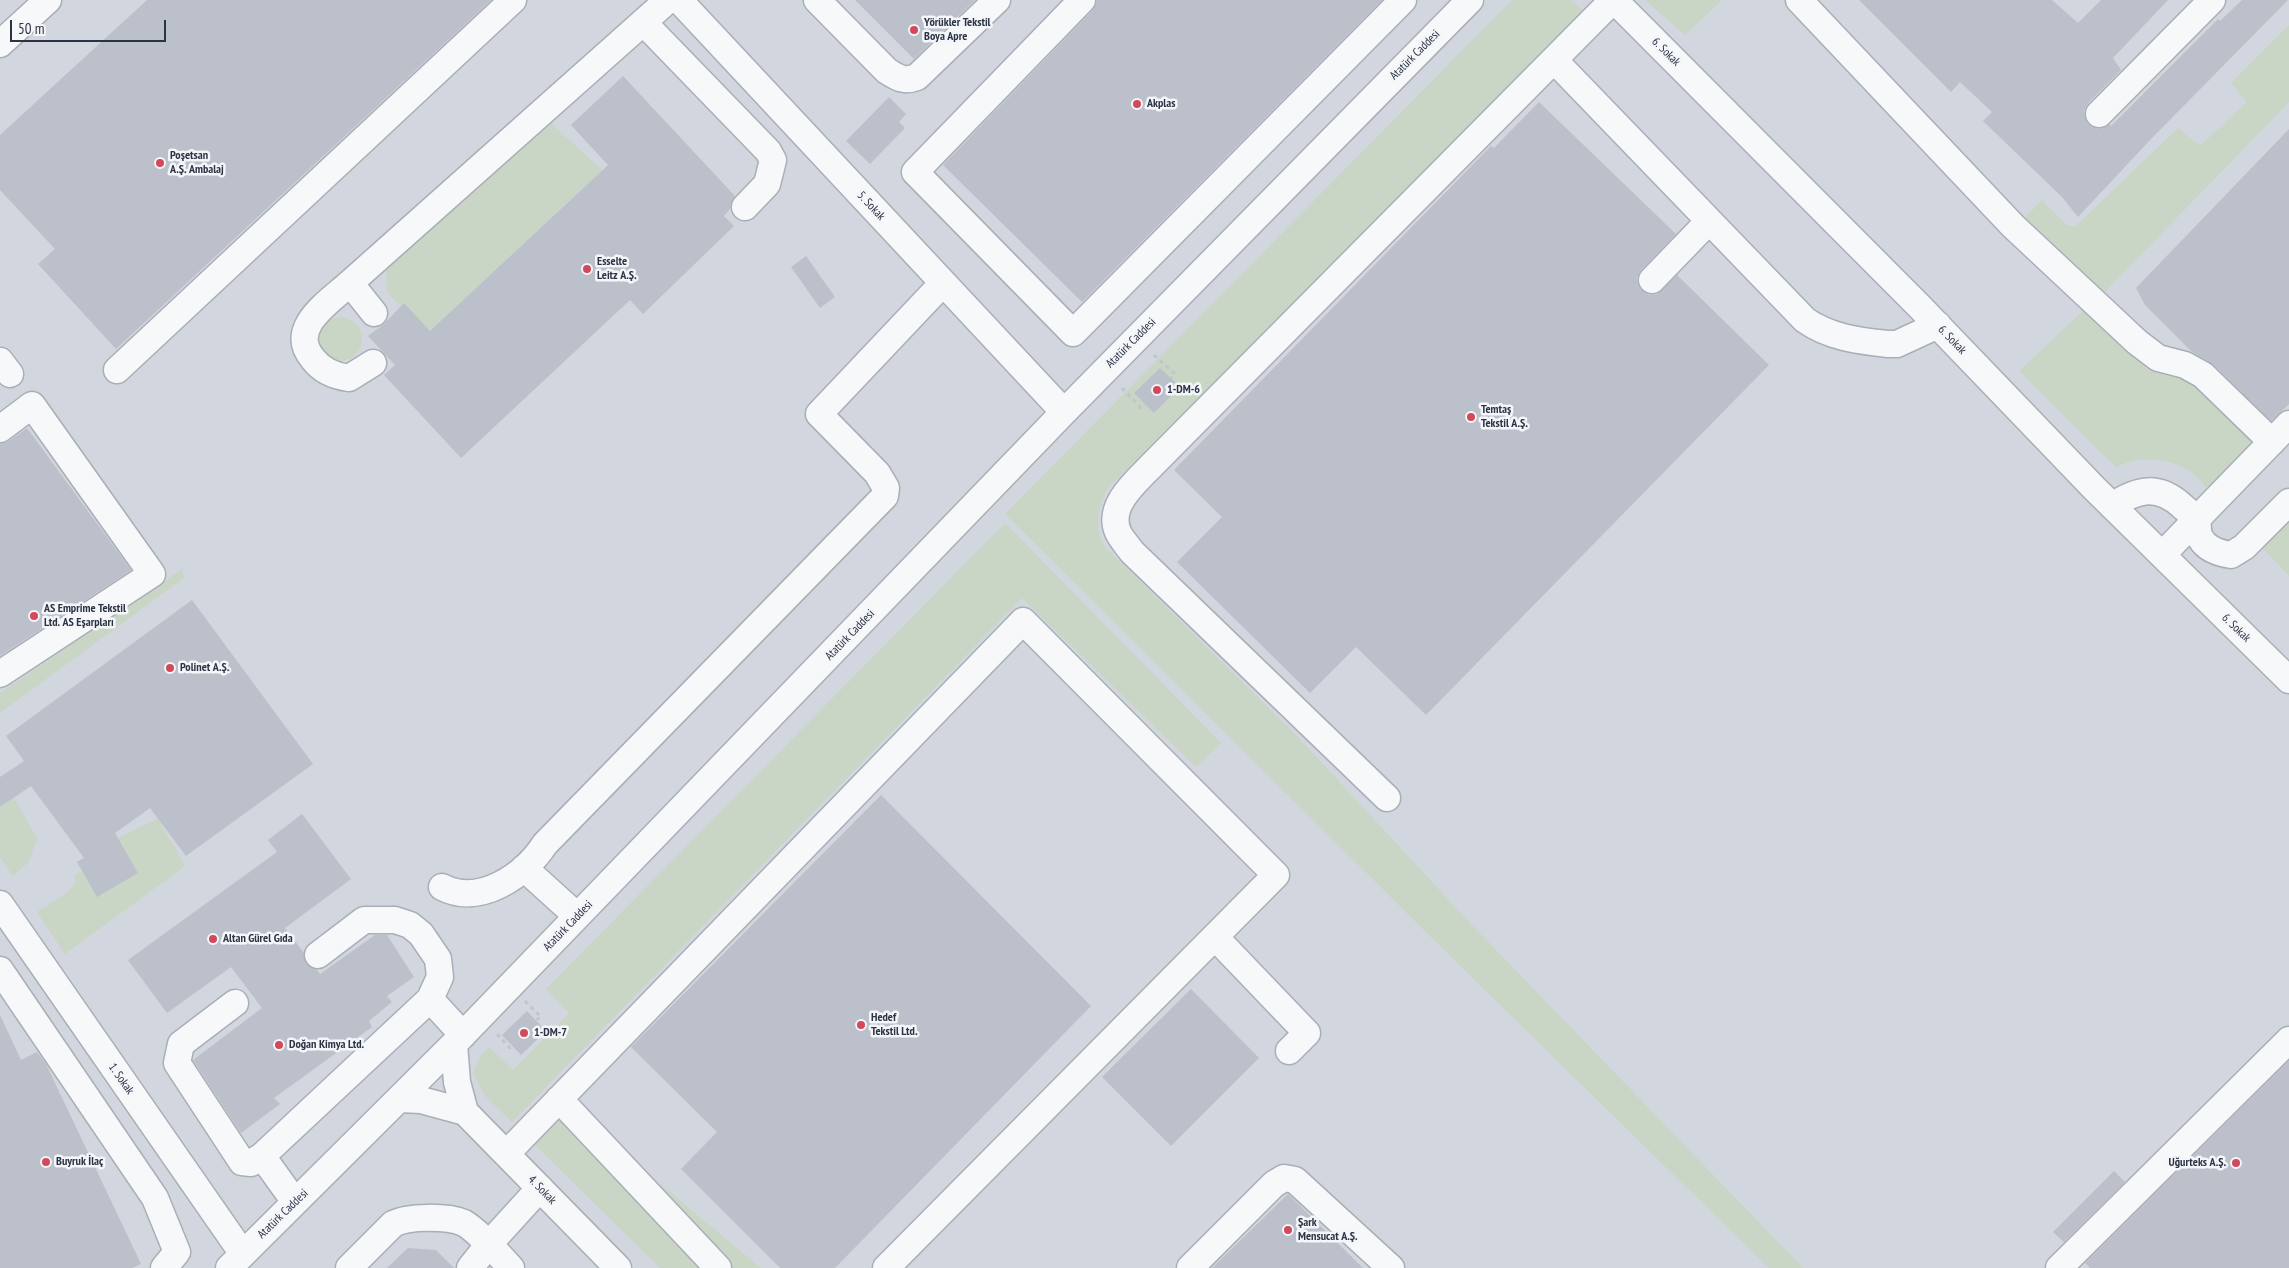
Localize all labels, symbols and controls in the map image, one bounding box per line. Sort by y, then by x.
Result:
scale bar [12,10,169,42]
place label: Yörükler Tekstil Boya Apre [924,16,990,44]
text: 50 m [18,19,44,38]
marker: Yörükler Tekstil Boya Apre [908,24,920,36]
street label: Atatürk Caddesi [1387,27,1443,83]
street label: 6. Sokak [1649,35,1683,69]
place label: Akplas [1147,97,1175,111]
marker: Akplas [1131,98,1143,110]
place label: Poşetsan A.Ş. Ambalaj [170,149,224,177]
marker: Poşetsan A.Ş. Ambalaj [154,157,166,169]
street label: 5. Sokak [854,188,888,224]
place label: Esselte Leitz A.Ş. [597,255,637,283]
marker: Esselte Leitz A.Ş. [581,263,593,275]
street label: Atatürk Caddesi [1103,315,1159,371]
street label: 6. Sokak [1935,323,1969,357]
place label: 1-DM-6 [1167,383,1200,397]
marker: 1-DM-6 [1151,384,1163,396]
place label: Temtaş Tekstil A.Ş. [1481,403,1528,431]
marker: Temtaş Tekstil A.Ş. [1465,411,1477,423]
place label: AS Emprime Tekstil Ltd. AS Eşarpları [44,602,126,630]
street label: Atatürk Caddesi [822,607,878,663]
marker: AS Emprime Tekstil Ltd. AS Eşarpları [28,610,40,622]
street label: 6. Sokak [2219,611,2253,645]
place label: Polinet A.Ş. [180,661,229,675]
marker: Polinet A.Ş. [164,662,176,674]
street label: Atatürk Caddesi [540,898,596,954]
place label: Altan Gürel Gıda [223,932,293,946]
marker: Altan Gürel Gıda [207,933,219,945]
place label: Hedef Tekstil Ltd. [871,1011,917,1039]
marker: Hedef Tekstil Ltd. [855,1019,867,1031]
place label: 1-DM-7 [534,1026,567,1040]
marker: 1-DM-7 [518,1027,530,1039]
place label: Doğan Kimya Ltd. [289,1038,364,1052]
marker: Doğan Kimya Ltd. [273,1039,285,1051]
street label: 1. Sokak [105,1061,137,1097]
place label: Buyruk İlaç [56,1155,103,1169]
marker: Buyruk İlaç [40,1156,52,1168]
place label: Uğurteks A.Ş. [2169,1156,2226,1170]
marker: Uğurteks A.Ş. [2230,1157,2242,1169]
street label: 4. Sokak [525,1173,559,1207]
street label: Atatürk Caddesi [255,1186,311,1242]
place label: Şark Mensucat A.Ş. [1298,1216,1358,1244]
marker: Şark Mensucat A.Ş. [1282,1224,1294,1236]

